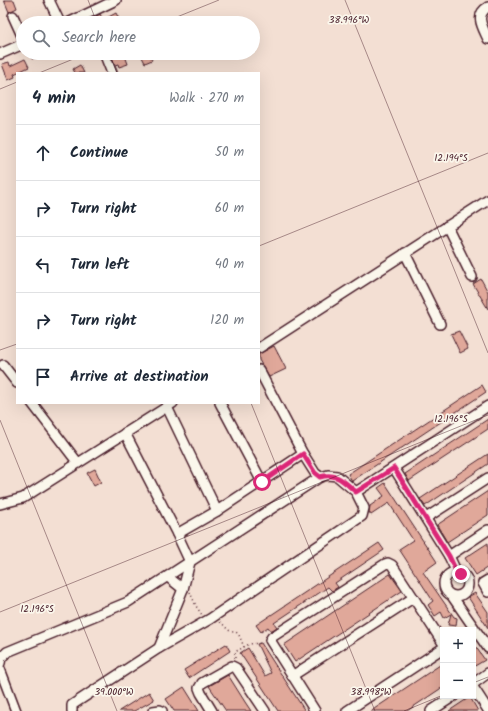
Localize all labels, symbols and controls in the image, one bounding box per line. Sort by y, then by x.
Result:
text: 38.996°W [329,12,369,28]
search box [16,16,260,60]
text: Search here [62,26,136,50]
icon: search [30,27,52,49]
text: 4 min [32,85,76,112]
text: Walk · 270 m [169,88,244,109]
text: Continue [70,141,128,165]
icon: ahead [32,142,54,164]
text: 50 m [215,142,244,163]
text: 12.194°S [434,150,468,166]
text: Turn right [70,197,137,221]
icon: right [32,198,54,220]
text: 60 m [215,198,244,219]
text: Turn left [70,253,130,277]
icon: left [32,254,54,276]
text: 40 m [215,254,244,275]
text: Turn right [70,309,137,333]
icon: right [32,310,54,332]
text: 120 m [210,310,244,331]
text: Arrive at destination [70,365,209,389]
icon: arrive [32,366,54,388]
text: 12.196°S [434,411,468,427]
route start [253,473,271,491]
route end [452,565,470,583]
text: 12.196°S [20,601,54,617]
map controls [440,627,476,699]
button: + [440,627,476,663]
button: − [440,663,476,699]
text: 39.000°W [94,684,134,700]
text: 38.998°W [350,684,392,700]

